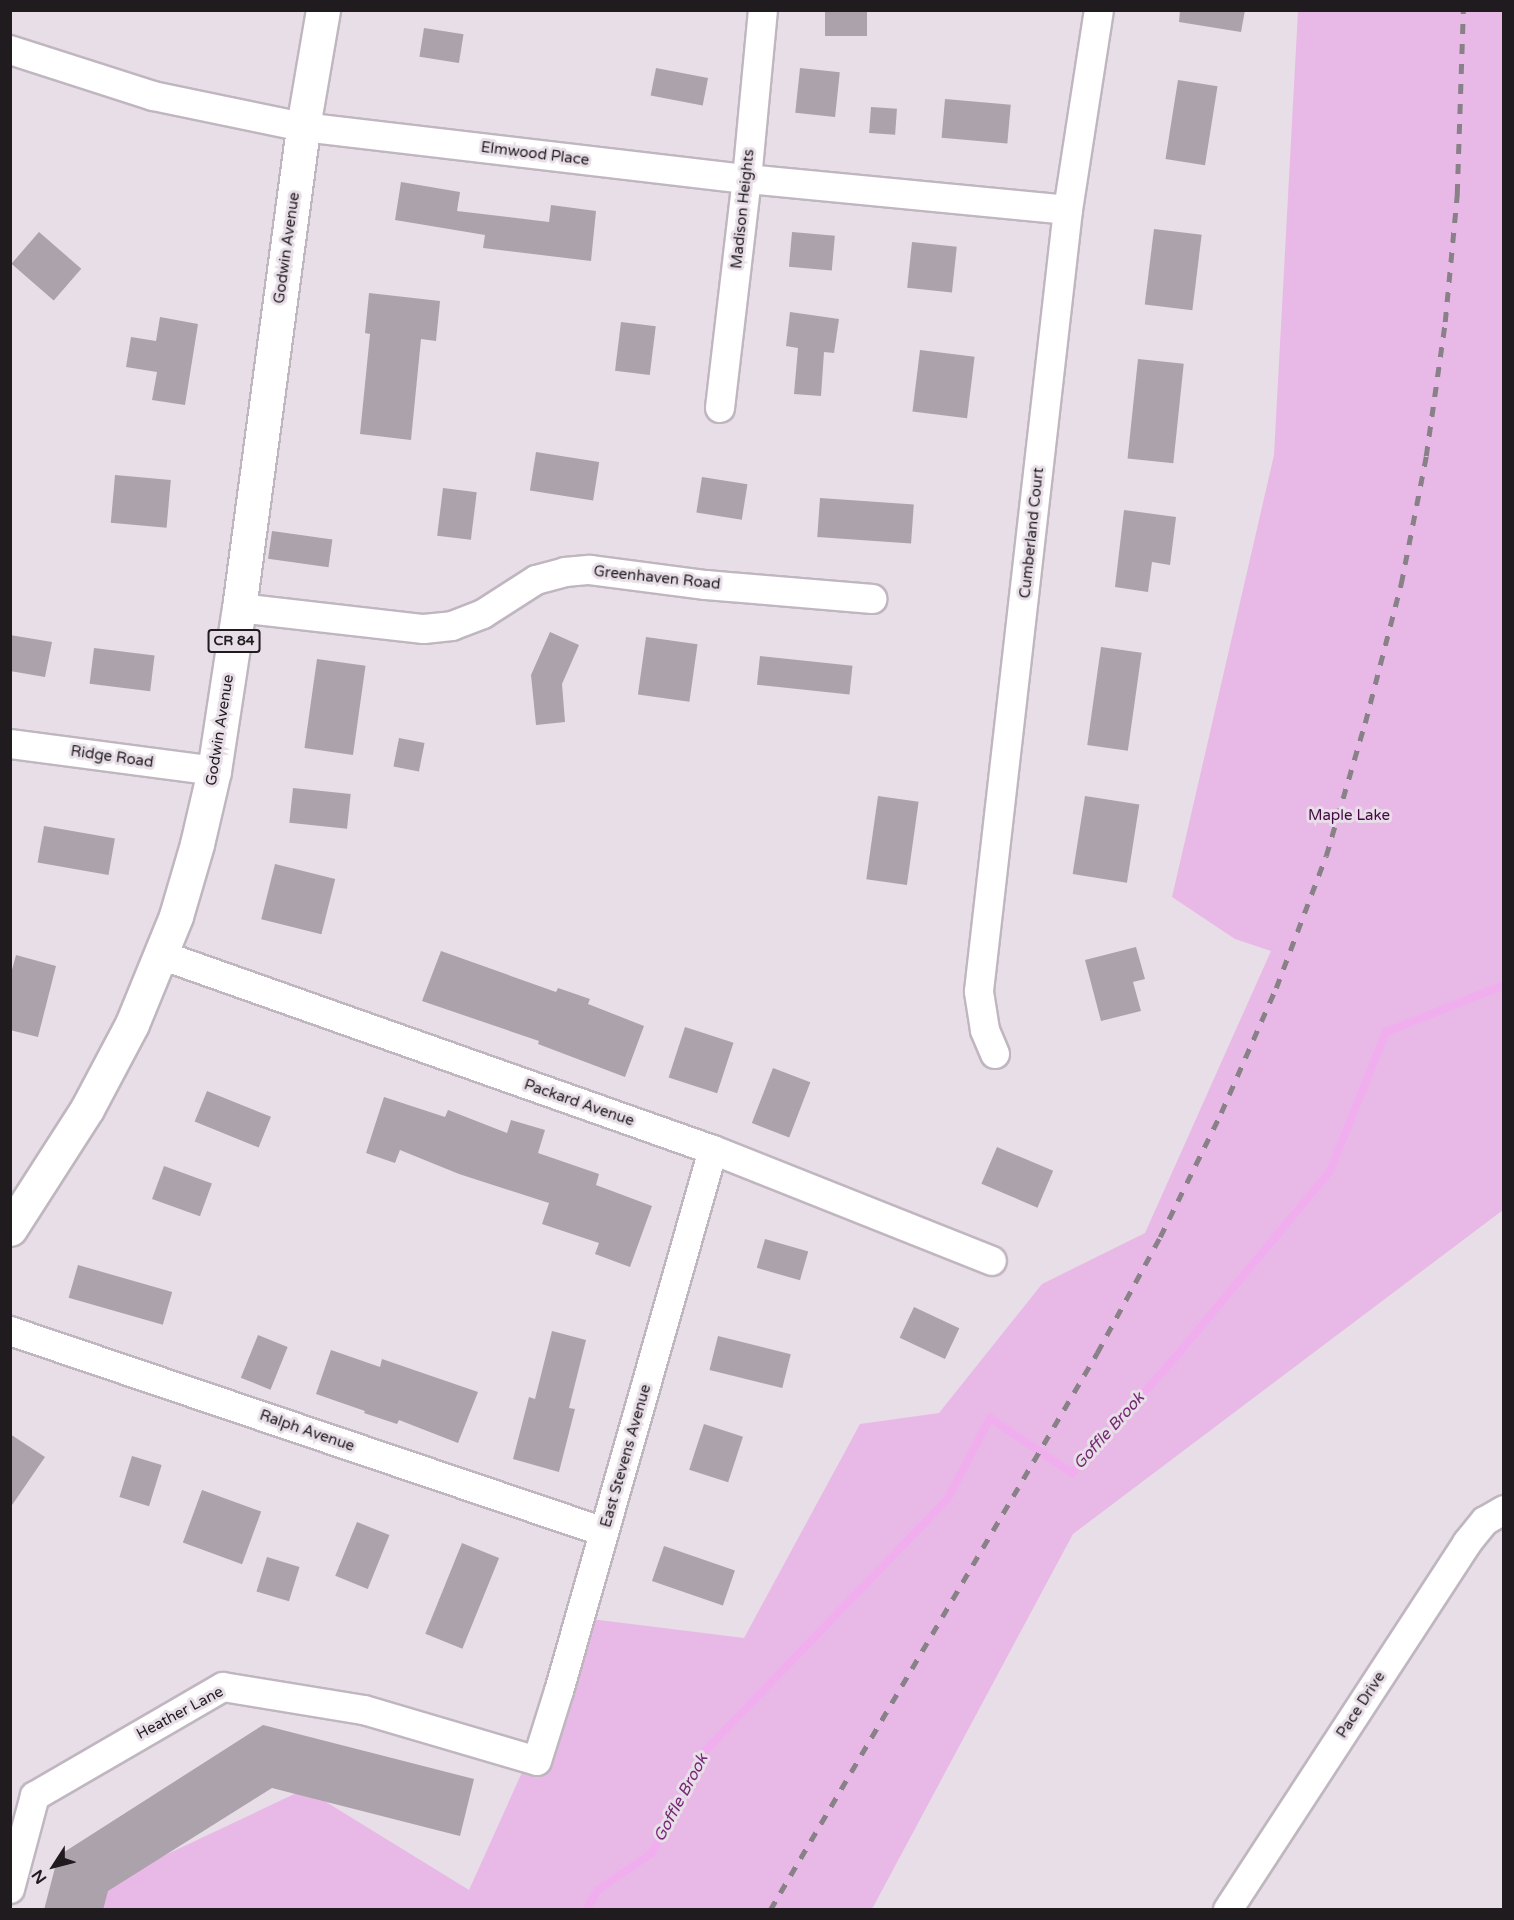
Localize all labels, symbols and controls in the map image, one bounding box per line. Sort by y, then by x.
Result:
street label: Elmwood Place [480,138,590,170]
street label: Madison Heights [728,148,758,270]
street label: Godwin Avenue [270,191,304,305]
street label: Cumberland Court [1016,467,1048,599]
street label: Greenhaven Road [593,562,721,594]
road number: CR 84 [207,630,261,652]
street label: Godwin Avenue [202,673,238,787]
street label: Ridge Road [69,742,155,772]
park label: Maple Lake [1308,807,1390,825]
street label: Packard Avenue [522,1076,636,1130]
street label: East Stevens Avenue [597,1382,655,1530]
water label: Goffle Brook [1070,1389,1148,1473]
street label: Ralph Avenue [257,1406,357,1456]
street label: Pace Drive [1333,1668,1389,1742]
street label: Heather Lane [134,1683,226,1743]
water label: Goffle Brook [650,1751,712,1845]
north arrow [24,1836,84,1896]
text: N [28,1866,51,1888]

